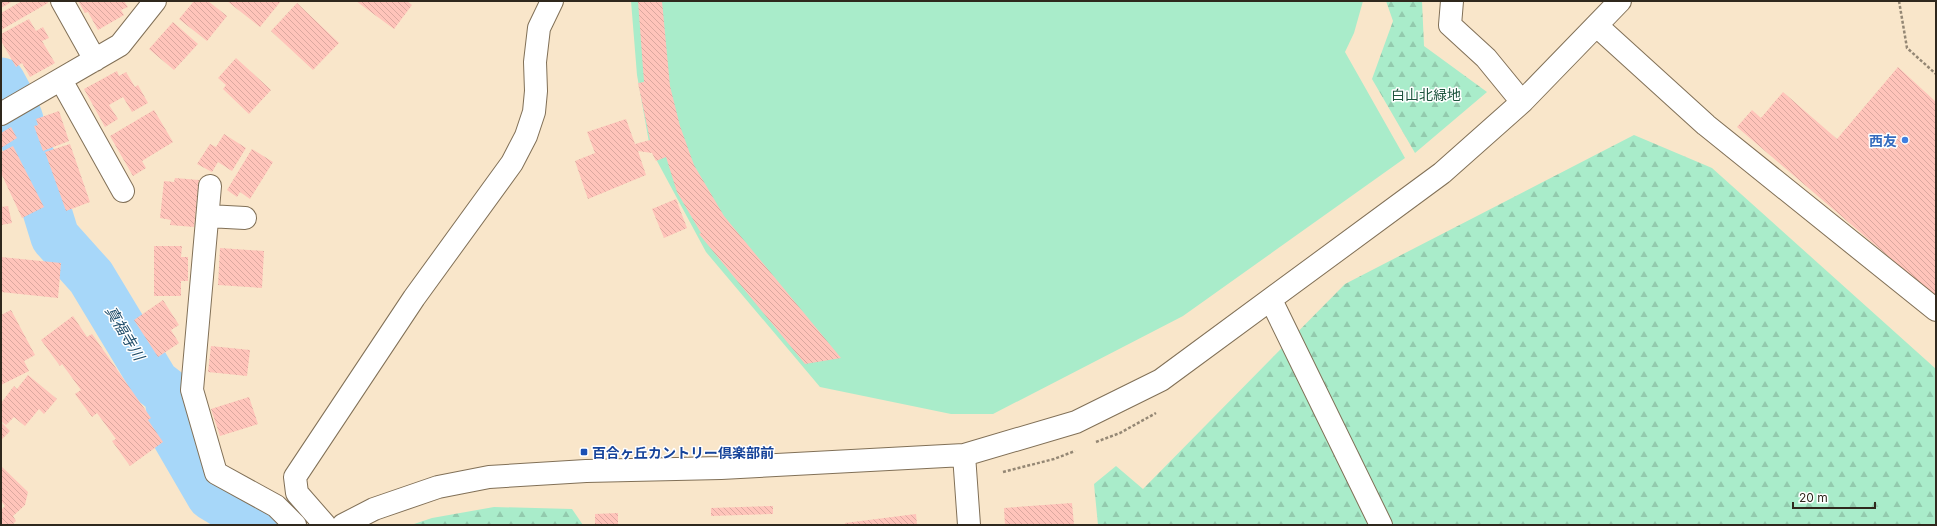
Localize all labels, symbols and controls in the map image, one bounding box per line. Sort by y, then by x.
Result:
park label: 白山北緑地 [1391,86,1461,103]
place label: 西友 [1869,132,1897,149]
marker: 西友 [1900,135,1910,145]
water label: 真福寺川 [101,302,150,365]
place label: 百合ヶ丘カントリー倶楽部前 [592,444,774,461]
marker: 百合ヶ丘カントリー倶楽部前 [579,447,589,457]
scale bar [1793,484,1875,510]
text: 20 m [1799,490,1828,505]

